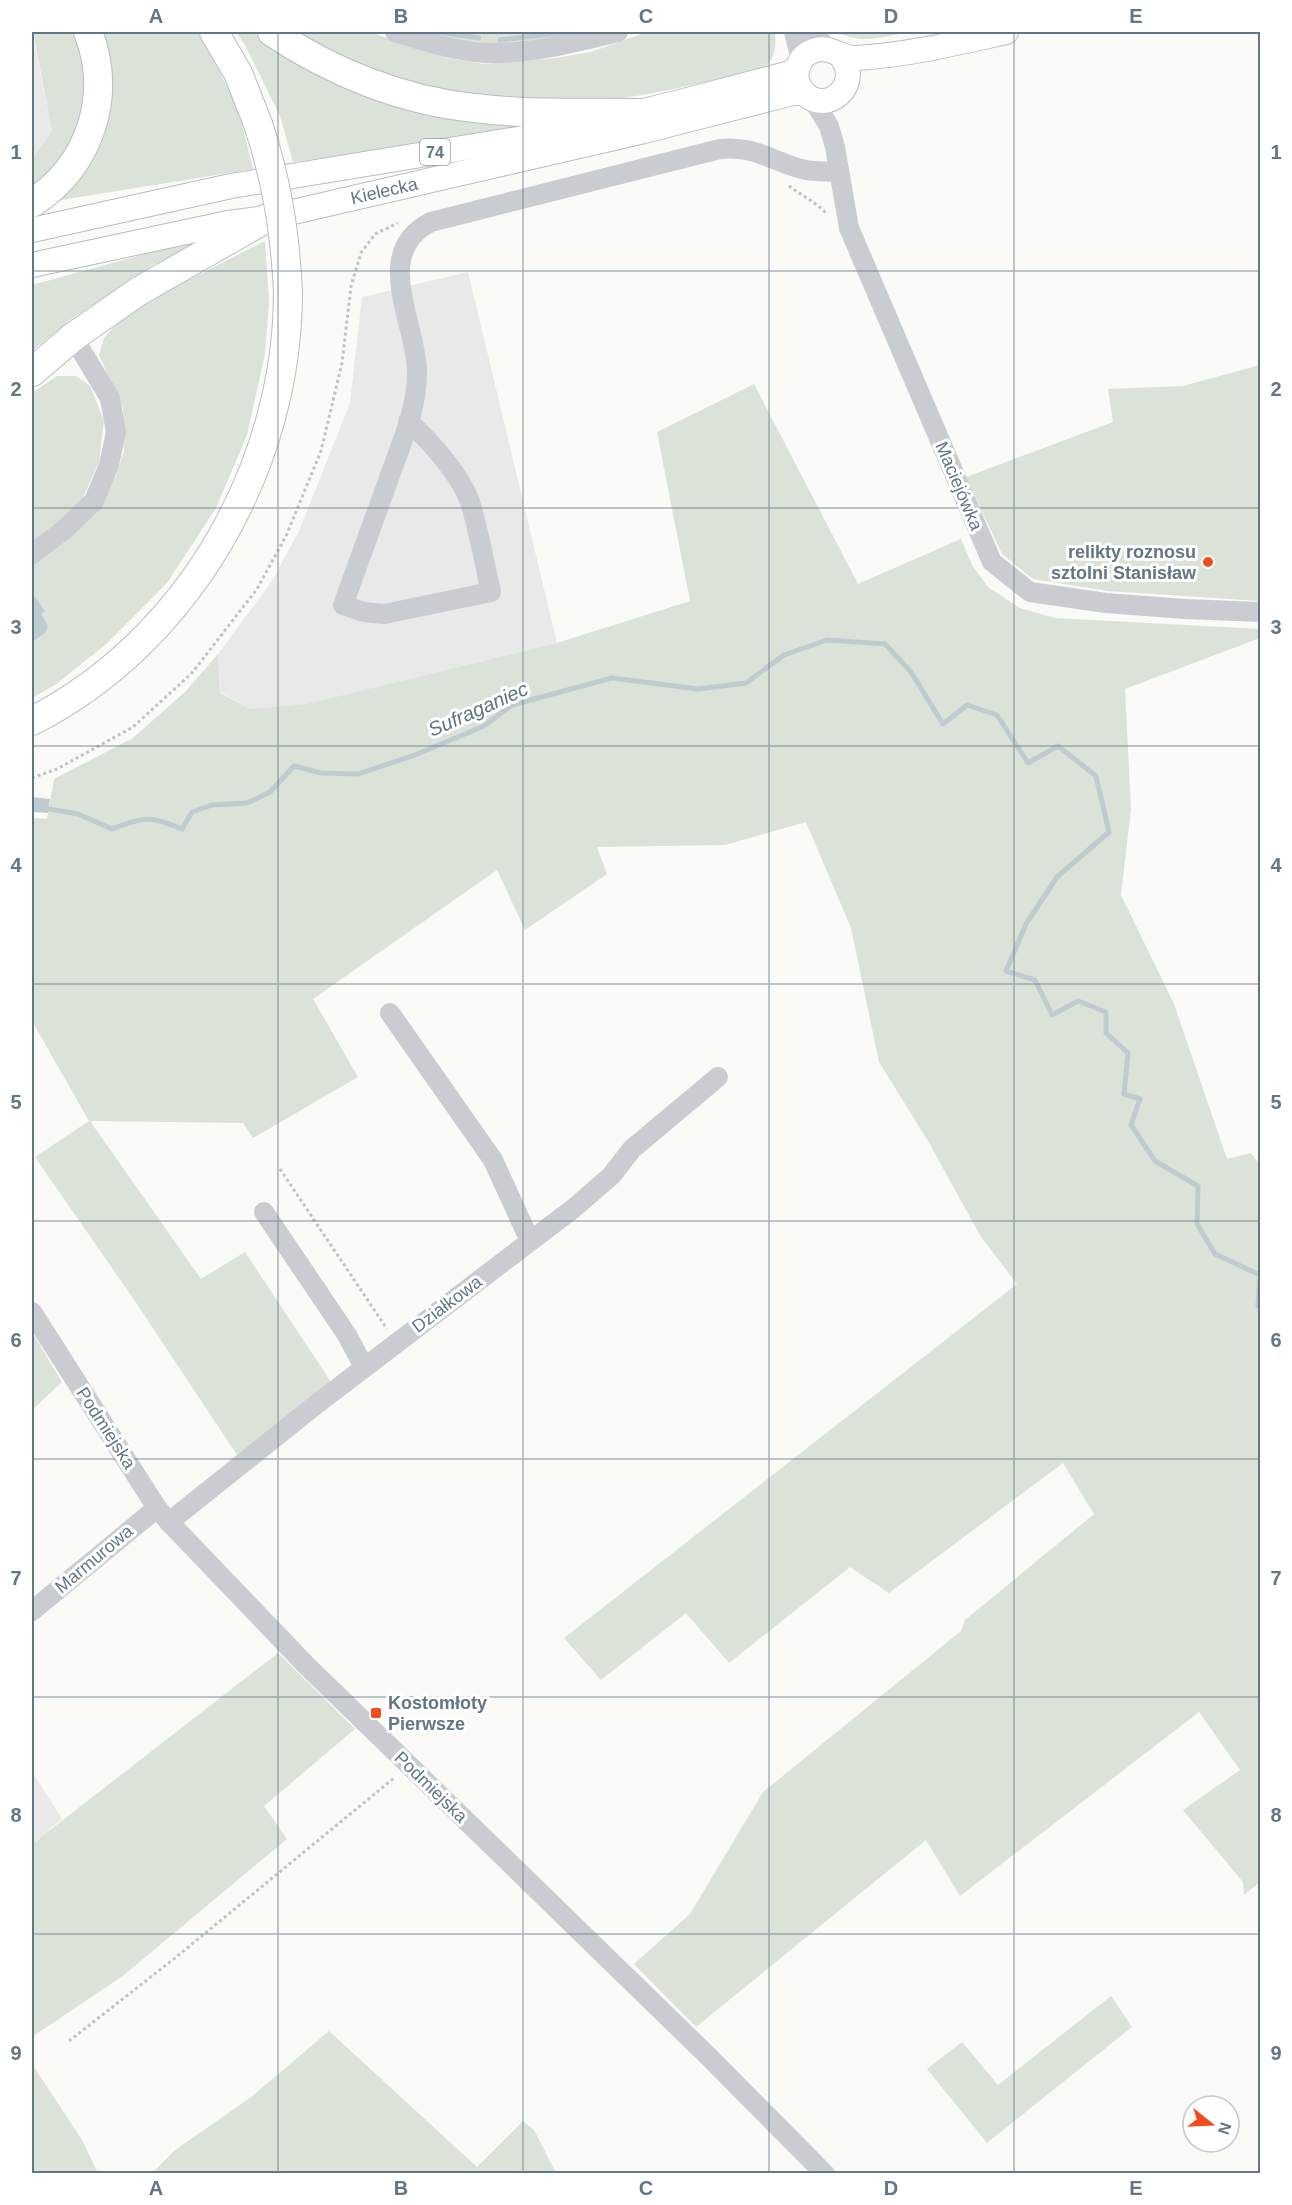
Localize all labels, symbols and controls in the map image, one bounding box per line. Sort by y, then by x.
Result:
text: A [149,5,163,27]
text: B [394,5,408,27]
text: C [639,5,653,27]
text: D [884,5,898,27]
text: E [1129,5,1143,27]
road number: 74 [420,139,450,165]
text: 1 [10,141,22,163]
text: 1 [1270,141,1282,163]
street label: Kielecka [349,173,421,208]
text: 2 [10,378,22,400]
text: 2 [1270,378,1282,400]
street label: Maciejówka [931,439,987,534]
place label: relikty roznosu sztolni Stanisław [1051,542,1197,583]
marker: relikty roznosu sztolni Stanisław [1201,555,1215,569]
text: 3 [10,616,22,638]
text: 3 [1270,616,1282,638]
water label: Sufraganiec [425,677,531,741]
text: 4 [10,854,22,876]
text: 4 [1270,854,1282,876]
text: 5 [10,1091,22,1113]
text: 5 [1270,1091,1282,1113]
street label: Działkowa [408,1271,487,1337]
text: 6 [10,1329,22,1351]
text: 6 [1270,1329,1282,1351]
street label: Podmiejska [72,1384,140,1473]
street label: Marmurowa [51,1520,138,1597]
text: 7 [10,1567,22,1589]
text: 7 [1270,1567,1282,1589]
place label: Kostomłoty Pierwsze [388,1693,487,1734]
marker: Kostomłoty Pierwsze [369,1706,383,1720]
street label: Podmiejska [391,1747,472,1827]
text: 8 [10,1804,22,1826]
text: 8 [1270,1804,1282,1826]
text: 9 [10,2042,22,2064]
text: 9 [1270,2042,1282,2064]
north arrow [1181,2094,1241,2154]
text: N [1215,2120,1235,2137]
text: A [149,2177,163,2199]
text: B [394,2177,408,2199]
text: C [639,2177,653,2199]
text: D [884,2177,898,2199]
text: E [1129,2177,1143,2199]

